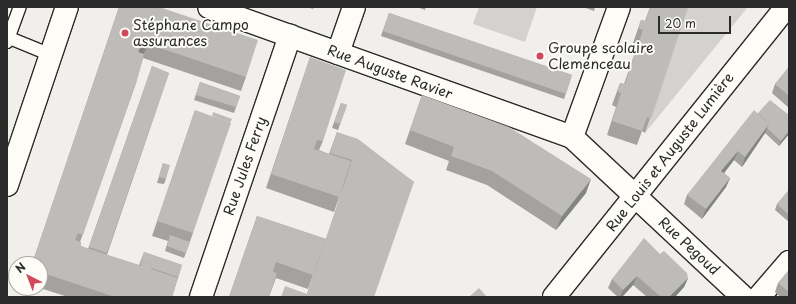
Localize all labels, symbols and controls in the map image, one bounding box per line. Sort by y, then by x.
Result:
scale bar [660,8,733,34]
text: 20 m [665,14,696,32]
place label: Stéphane Campo assurances [133,17,249,50]
marker: Stéphane Campo assurances [120,28,130,38]
place label: Groupe scolaire Clemenceau [548,40,653,72]
street label: Rue Auguste Ravier [325,41,455,103]
marker: Groupe scolaire Clemenceau [535,51,545,61]
street label: Rue Louis et Auguste Lumière [602,68,738,236]
street label: Rue Jules Ferry [220,114,270,218]
street label: Rue Pegoud [655,213,723,279]
north arrow [8,256,48,296]
text: N [11,258,29,277]

